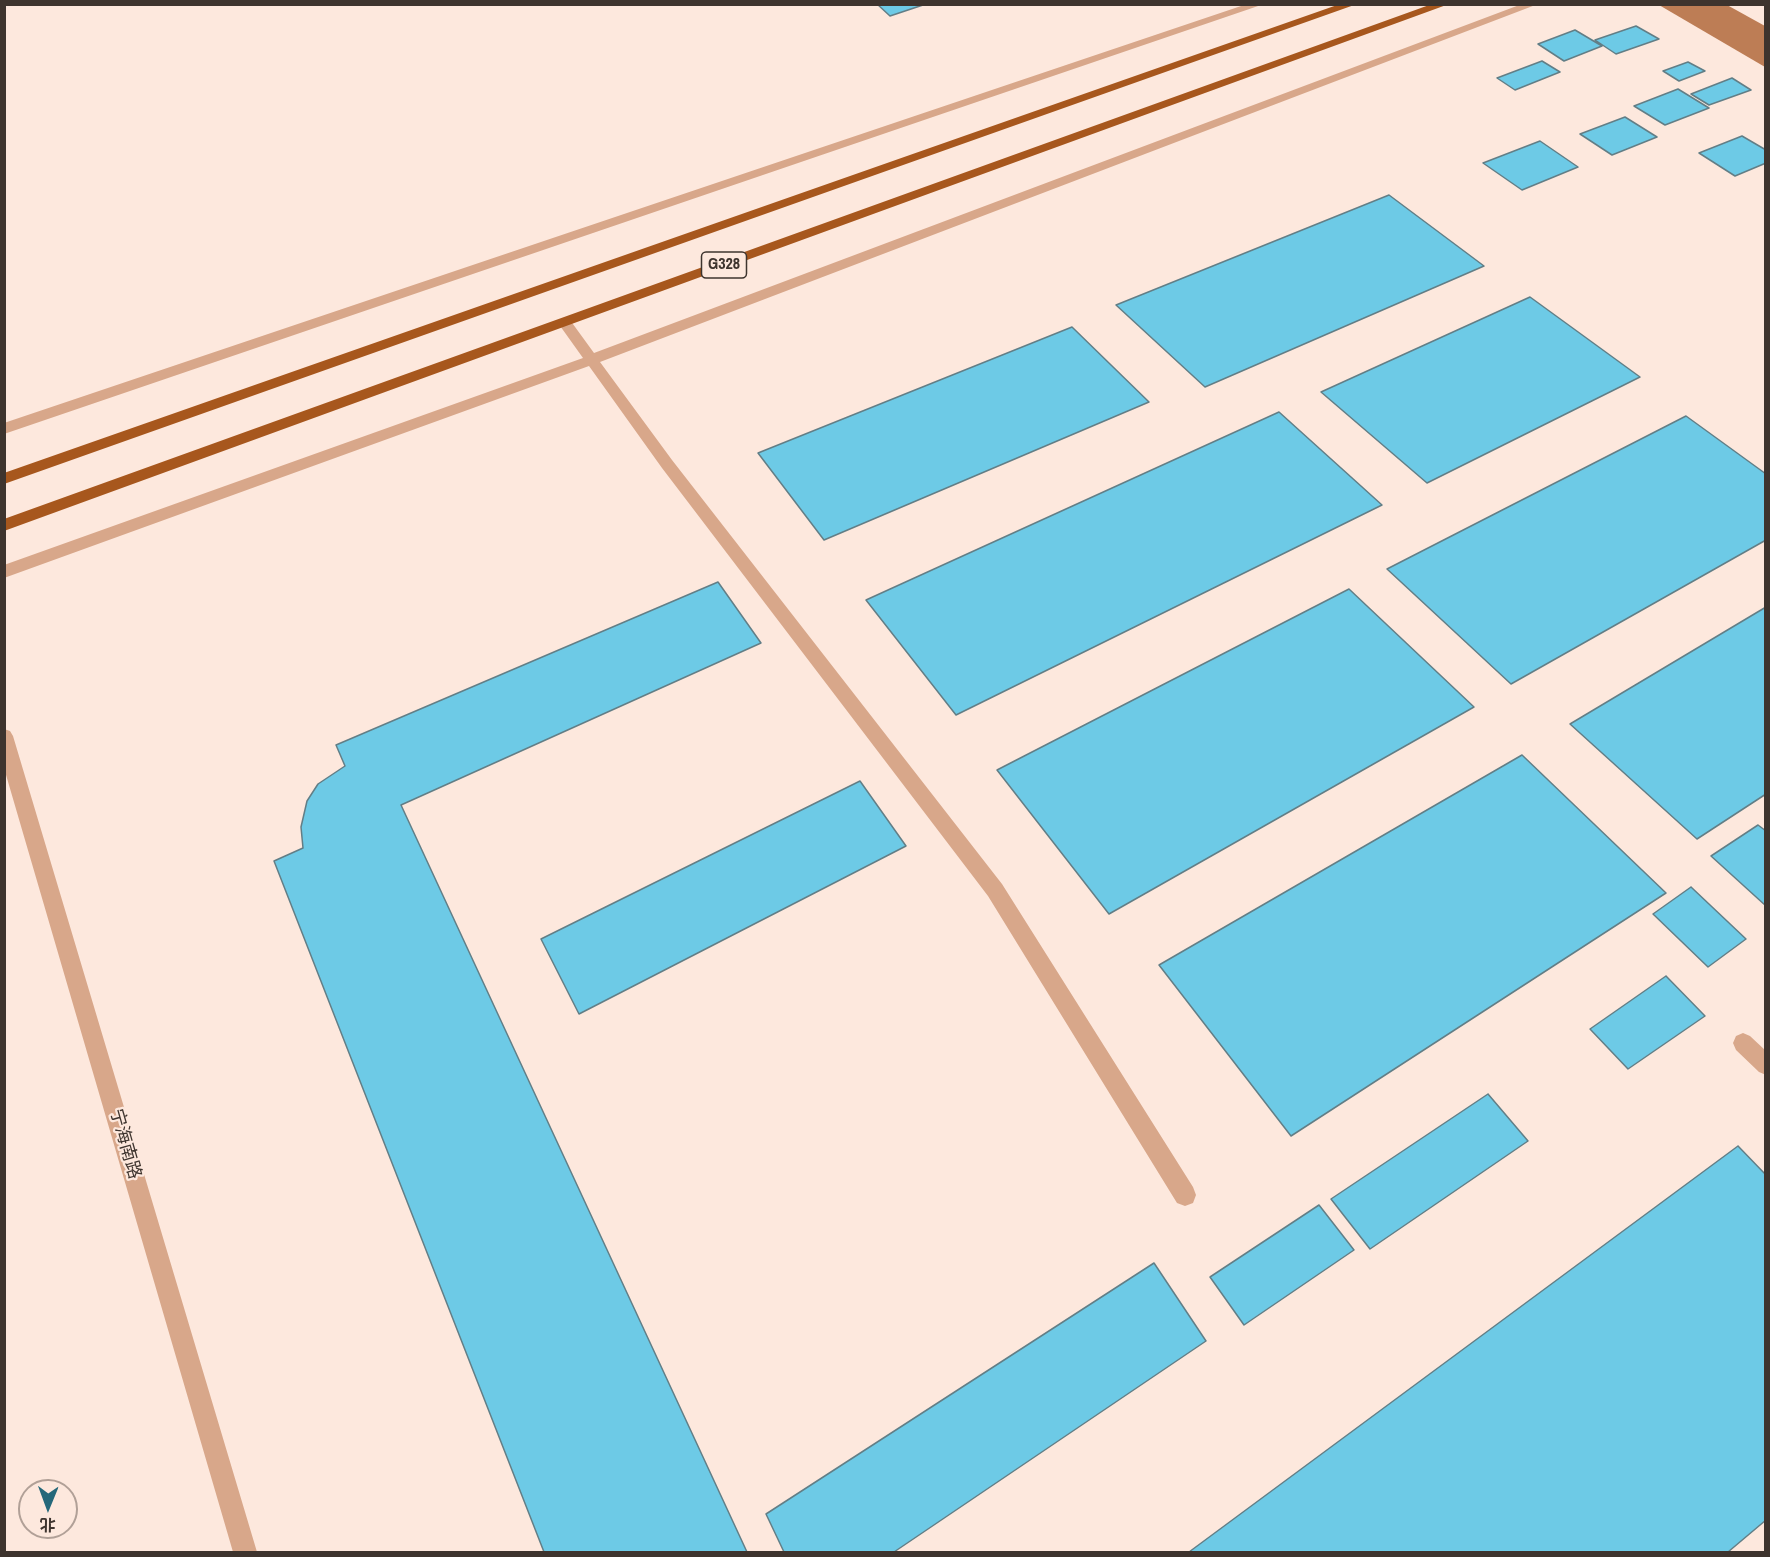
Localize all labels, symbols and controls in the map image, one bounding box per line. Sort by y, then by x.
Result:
road number: G328 [702,252,746,278]
street label: 宁海南路 [105,1106,145,1182]
north arrow [18,1479,78,1539]
text: 北 [40,1514,56,1536]

